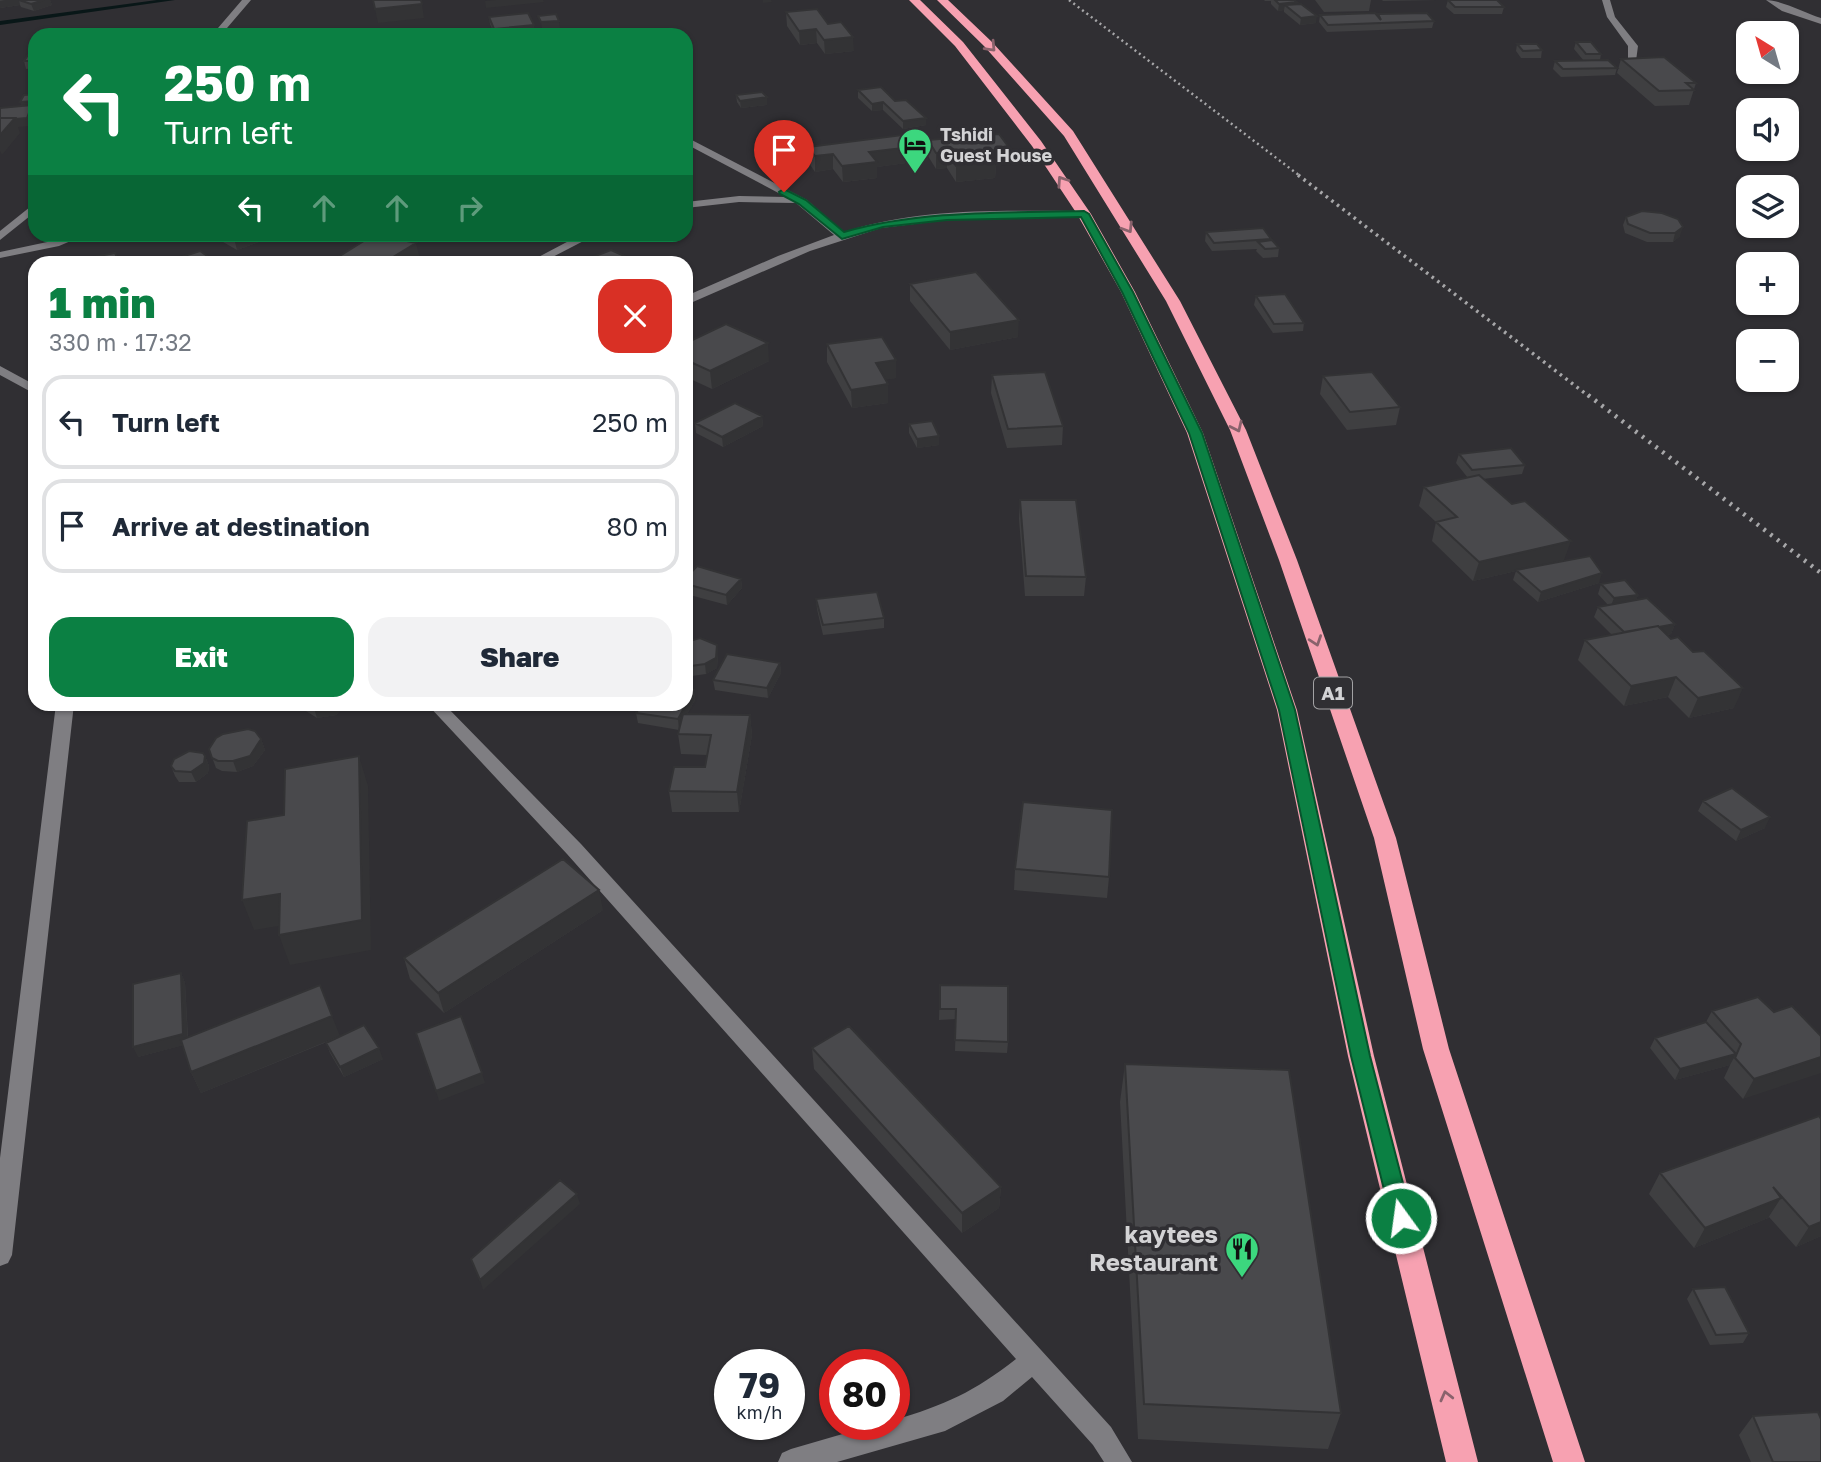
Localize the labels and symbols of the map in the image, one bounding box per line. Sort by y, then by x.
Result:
north arrow [1736,21,1799,84]
one-way arrow [983,39,995,52]
pin [754,120,814,192]
place label: Tshidi Guest House [940,123,1053,166]
hotel icon: Tshidi Guest House [896,126,934,175]
one-way arrow [1058,176,1070,189]
one-way arrow [1119,220,1132,233]
one-way arrow [1229,420,1243,432]
one-way arrow [1308,634,1322,646]
road number: A1 [1314,678,1352,708]
position arrow [1364,1181,1438,1255]
place label: kaytees Restaurant [1089,1219,1218,1276]
restaurant icon: kaytees Restaurant [1223,1230,1261,1279]
speed limit sign: 80 [819,1349,910,1440]
one-way arrow [1440,1390,1454,1402]

